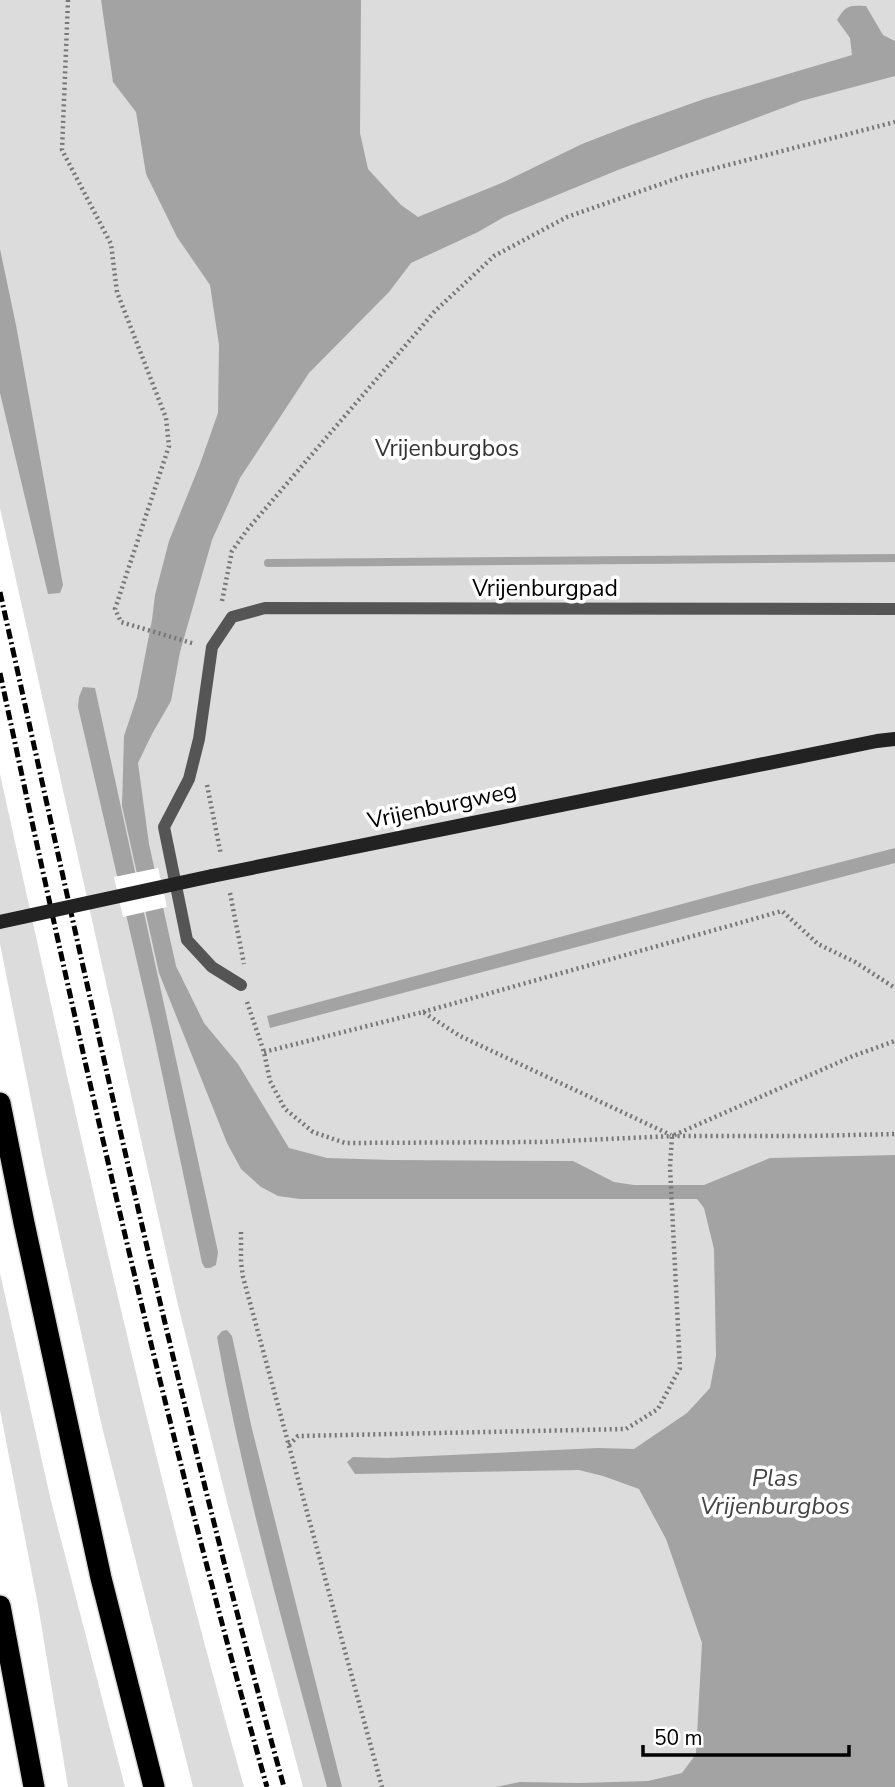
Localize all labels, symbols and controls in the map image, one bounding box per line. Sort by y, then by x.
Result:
park label: Vrijenburgbos [374,433,519,464]
street label: Vrijenburgpad [471,573,618,604]
street label: Vrijenburgweg [364,775,519,837]
water label: Plas Vrijenburgbos [700,1462,850,1522]
scale bar [643,1714,850,1758]
text: 50 m [654,1724,703,1752]

